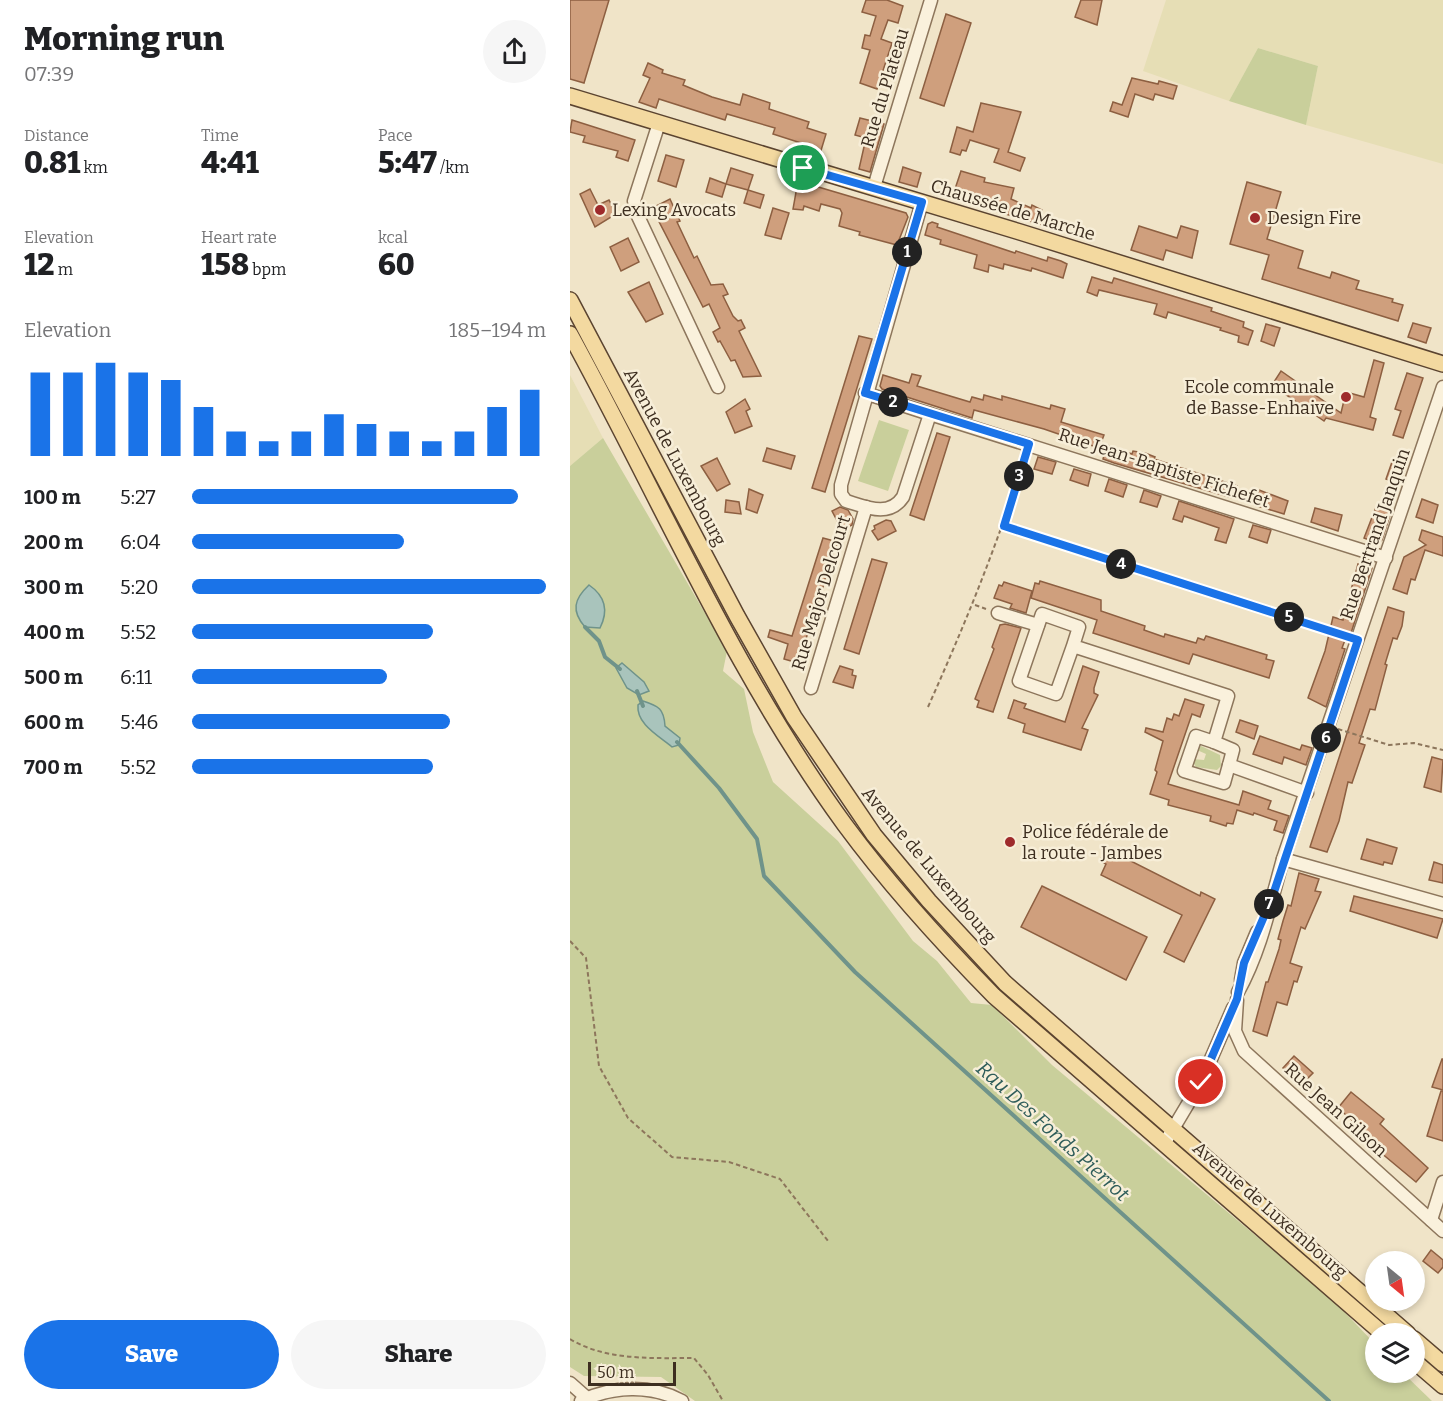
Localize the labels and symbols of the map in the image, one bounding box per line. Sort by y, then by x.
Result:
street label: Rue du Plateau [856,25,914,151]
pin [777,142,828,193]
street label: Chaussée de Marche [928,174,1098,246]
place label: Lexing Avocats [612,199,736,221]
marker: Lexing Avocats [593,203,607,217]
place label: Design Fire [1267,207,1361,229]
marker: Design Fire [1248,211,1262,225]
pin: 1 [892,237,922,267]
street label: Avenue de Luxembourg [619,365,731,549]
place label: Ecole communale de Basse-Enhaive [1184,376,1334,419]
pin: 2 [878,387,908,417]
marker: Ecole communale de Basse-Enhaive [1339,390,1353,404]
street label: Rue Jean-Baptiste Fichefet [1056,423,1273,513]
street label: Rue Bertrand Janquin [1335,445,1415,623]
pin: 3 [1004,461,1034,491]
street label: Rue Major Delcourt [787,512,855,673]
pin: 4 [1106,549,1136,579]
pin: 5 [1274,602,1304,632]
pin: 6 [1311,723,1341,753]
street label: Avenue de Luxembourg [857,782,1001,948]
place label: Police fédérale de la route - Jambes [1022,821,1169,864]
marker: Police fédérale de la route - Jambes [1003,835,1017,849]
pin: 7 [1254,889,1284,919]
water label: Rau Des Fonds Pierrot [972,1056,1135,1206]
pin [1175,1056,1226,1107]
street label: Rue Jean Gilson [1280,1058,1392,1162]
street label: Avenue de Luxembourg [1188,1137,1352,1283]
north arrow [1365,1251,1425,1311]
scale bar [588,1359,676,1386]

